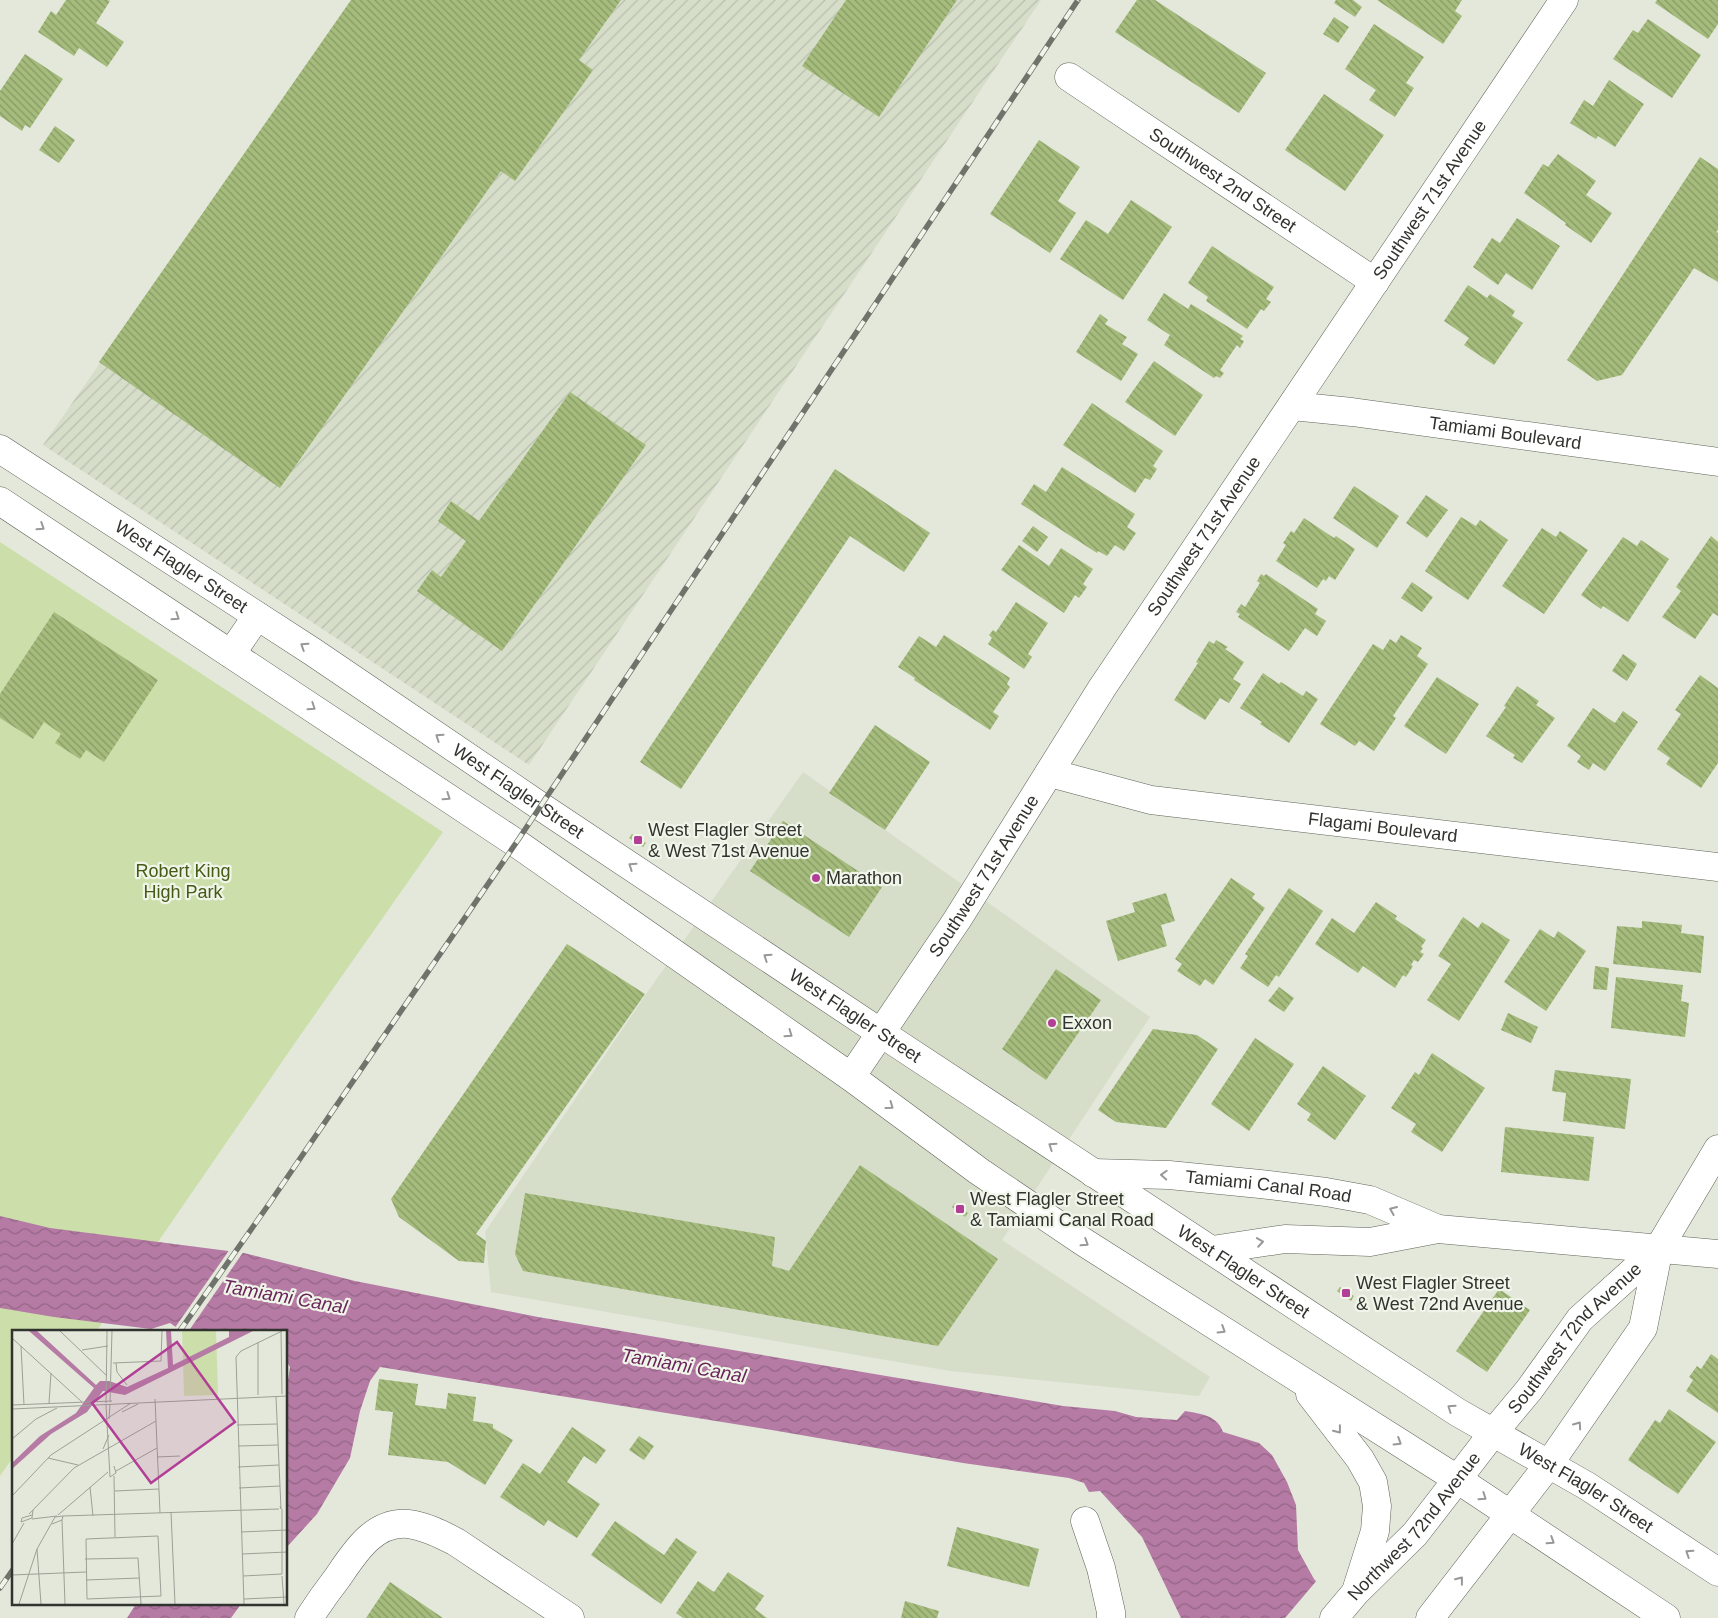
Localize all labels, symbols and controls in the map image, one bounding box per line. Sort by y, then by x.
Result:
street label: Southwest 71st Avenue [1369,116,1490,283]
street label: Southwest 2nd Street [1146,124,1300,236]
street label: Tamiami Boulevard [1428,413,1582,453]
street label: Southwest 71st Avenue [1143,453,1265,620]
street label: West Flagler Street [111,516,251,617]
one-way arrow [35,521,45,530]
one-way arrow [171,611,180,620]
one-way arrow [301,643,310,652]
one-way arrow [306,701,315,710]
one-way arrow [435,734,445,743]
street label: West Flagler Street [449,740,588,842]
one-way arrow [441,791,451,800]
street label: Southwest 71st Avenue [925,791,1043,961]
street label: Flagami Boulevard [1307,809,1459,846]
place label: West Flagler Street & West 71st Avenue [648,820,809,861]
marker: West Flagler Street & West 71st Avenue [632,834,644,846]
park label: Robert King High Park [135,861,231,902]
one-way arrow [629,863,638,872]
place label: Marathon [826,868,902,888]
marker: Marathon [810,872,822,884]
one-way arrow [764,954,773,963]
street label: West Flagler Street [786,965,925,1067]
place label: Exxon [1062,1013,1112,1033]
marker: Exxon [1046,1017,1058,1029]
one-way arrow [783,1028,793,1037]
one-way arrow [884,1100,894,1109]
one-way arrow [1048,1143,1058,1152]
street label: Tamiami Canal Road [1184,1167,1353,1206]
one-way arrow [1160,1170,1168,1180]
place label: West Flagler Street & Tamiami Canal Road [970,1189,1154,1230]
marker: West Flagler Street & Tamiami Canal Road [954,1203,966,1215]
one-way arrow [1389,1206,1398,1217]
street label: West Flagler Street [1174,1221,1313,1322]
one-way arrow [1080,1236,1089,1246]
one-way arrow [1256,1237,1264,1248]
street label: Southwest 72nd Avenue [1504,1259,1645,1417]
place label: West Flagler Street & West 72nd Avenue [1356,1273,1523,1314]
water label: Tamiami Canal [221,1275,350,1318]
marker: West Flagler Street & West 72nd Avenue [1340,1287,1352,1299]
one-way arrow [1216,1324,1225,1334]
inset map [12,1330,288,1606]
water label: Tamiami Canal [620,1344,749,1387]
one-way arrow [1447,1405,1457,1414]
one-way arrow [1572,1421,1581,1430]
one-way arrow [1332,1425,1341,1434]
one-way arrow [1392,1435,1401,1445]
street label: West Flagler Street [1515,1439,1657,1537]
street label: Northwest 72nd Avenue [1344,1448,1484,1604]
one-way arrow [1478,1491,1487,1500]
one-way arrow [1545,1535,1554,1544]
one-way arrow [1686,1550,1695,1559]
one-way arrow [1455,1576,1464,1585]

